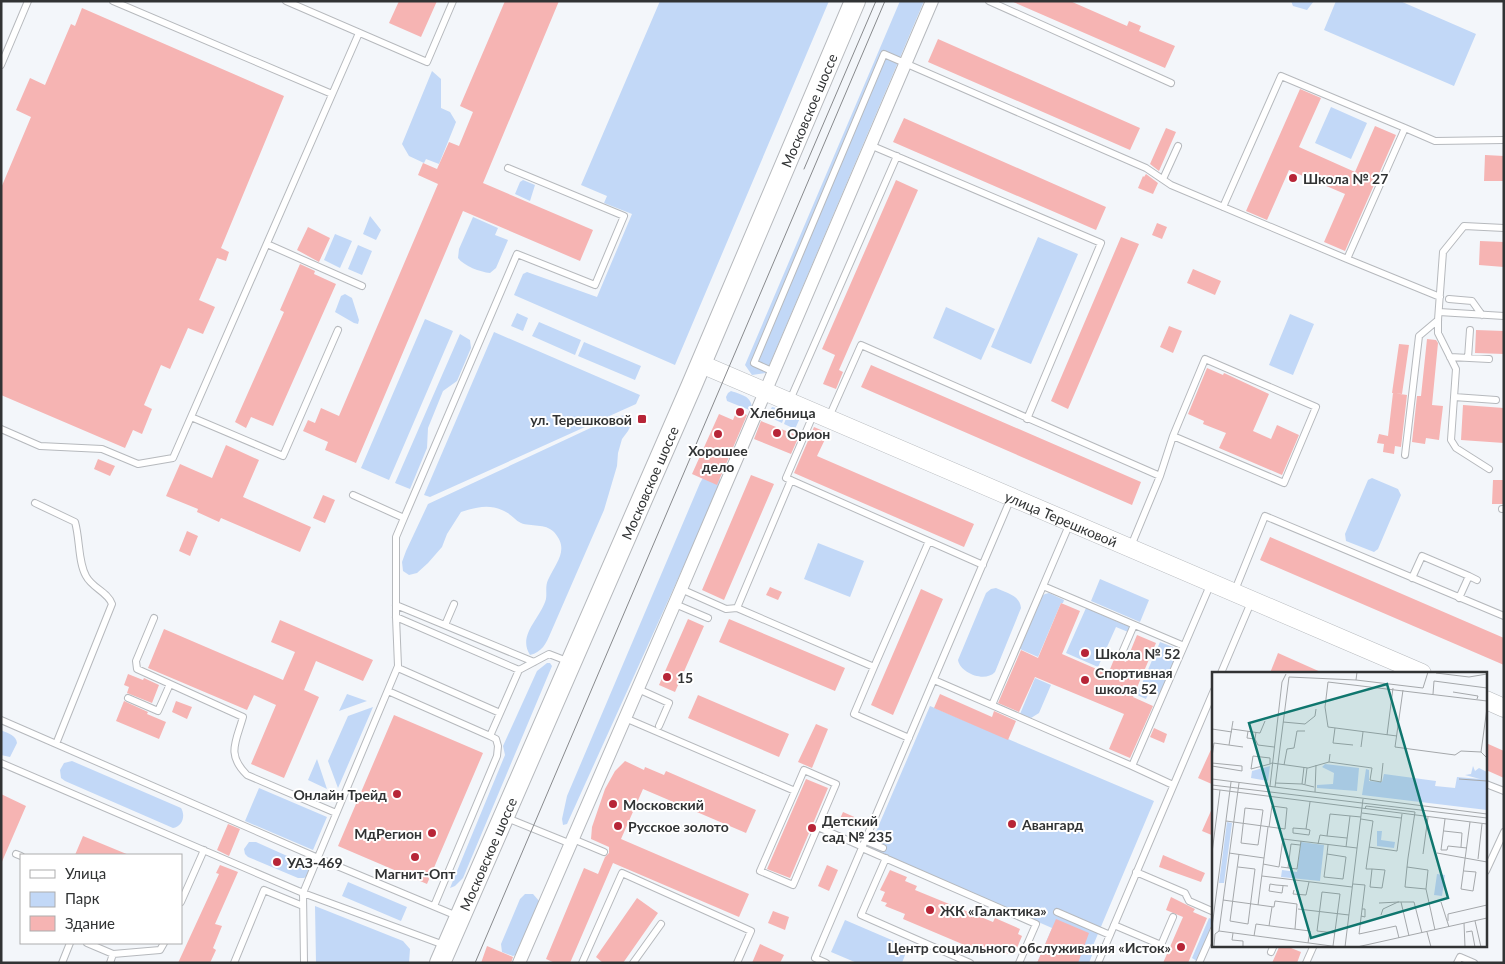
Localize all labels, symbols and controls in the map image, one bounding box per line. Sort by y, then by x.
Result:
street label: Московское шоссе [777,51,840,170]
place label: Школа № 27 [1303,170,1388,187]
marker: Школа № 27 [1287,172,1299,184]
place label: Хлебница [750,404,816,421]
marker: Хлебница [734,406,746,418]
place label: ул. Терешковой [530,411,632,428]
marker: ул. Терешковой [636,413,648,425]
street label: Московское шоссе [617,423,681,542]
place label: Орион [787,425,830,442]
marker: Орион [771,427,783,439]
marker: Хорошее дело [712,428,724,440]
place label: Хорошее дело [688,442,748,475]
street label: улица Терешковой [1003,487,1120,550]
place label: Школа № 52 [1095,645,1180,662]
marker: Школа № 52 [1079,647,1091,659]
place label: Спортивная школа 52 [1095,664,1173,697]
place label: 15 [677,669,693,686]
marker: 15 [661,671,673,683]
inset map [1212,672,1488,946]
marker: Спортивная школа 52 [1079,674,1091,686]
place label: Онлайн Трейд [293,786,387,803]
marker: Онлайн Трейд [391,788,403,800]
street label: Московское шоссе [455,795,520,913]
place label: Московский [623,796,704,813]
marker: Московский [607,798,619,810]
place label: Детский сад № 235 [822,812,892,845]
place label: Авангард [1021,816,1083,833]
place label: Русское золото [628,818,729,835]
marker: Авангард [1006,818,1018,830]
marker: Русское золото [612,820,624,832]
marker: Детский сад № 235 [806,822,818,834]
place label: МдРегион [354,825,422,842]
marker: МдРегион [426,827,438,839]
marker: Магнит-Опт [409,851,421,863]
legend [20,854,182,944]
place label: УАЗ-469 [286,854,343,871]
marker: УАЗ-469 [271,856,283,868]
text: Улица [65,864,106,882]
place label: Магнит-Опт [375,865,456,882]
text: Парк [65,889,100,907]
place label: ЖК «Галактика» [940,902,1047,919]
marker: ЖК «Галактика» [924,904,936,916]
text: Здание [65,914,115,932]
place label: Центр социального обслуживания «Исток» [887,939,1171,956]
marker: Центр социального обслуживания «Исток» [1175,941,1187,953]

